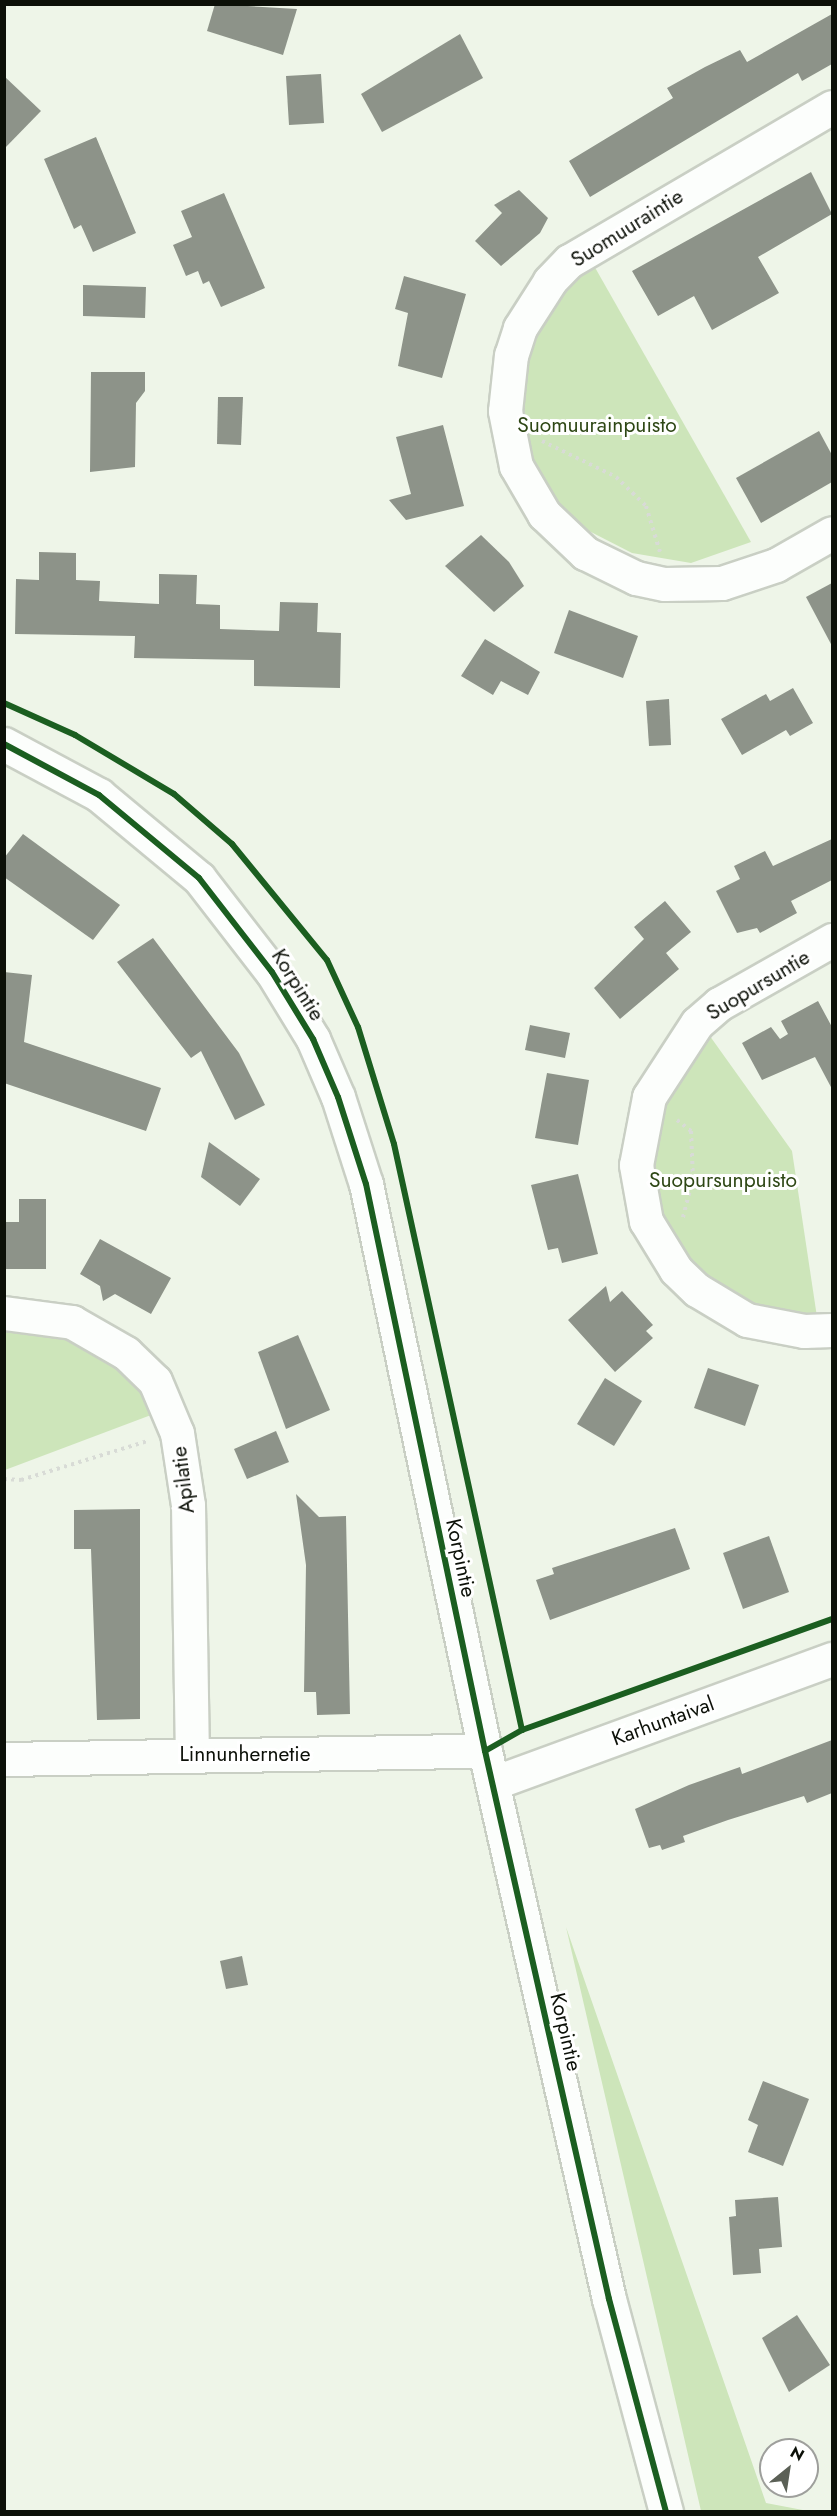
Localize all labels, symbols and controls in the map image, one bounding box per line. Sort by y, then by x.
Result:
street label: Suomuuraintie [566,184,688,272]
park label: Suomuurainpuisto [517,412,677,438]
street label: Suopursuntie [702,944,814,1026]
street label: Korpintie [266,945,330,1025]
park label: Suopursunpuisto [649,1167,797,1193]
street label: Apilatie [166,1445,200,1515]
street label: Korpintie [440,1516,482,1600]
street label: Karhuntaival [608,1691,718,1751]
street label: Linnunhernetie [179,1741,311,1767]
street label: Korpintie [545,1990,587,2074]
north arrow [759,2438,819,2498]
text: N [786,2441,809,2467]

